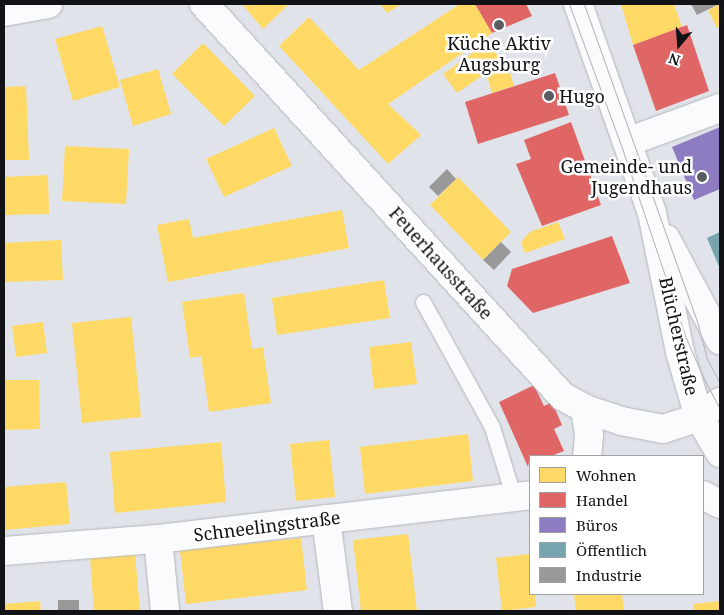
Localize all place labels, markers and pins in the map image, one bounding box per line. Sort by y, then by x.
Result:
marker: Küche Aktiv Augsburg [493,19,505,31]
place label: Küche Aktiv Augsburg [447,33,551,76]
place label: Hugo [559,85,605,107]
marker: Hugo [543,90,555,102]
place label: Gemeinde- und Jugendhaus [560,156,692,198]
marker: Gemeinde- und Jugendhaus [696,171,708,183]

